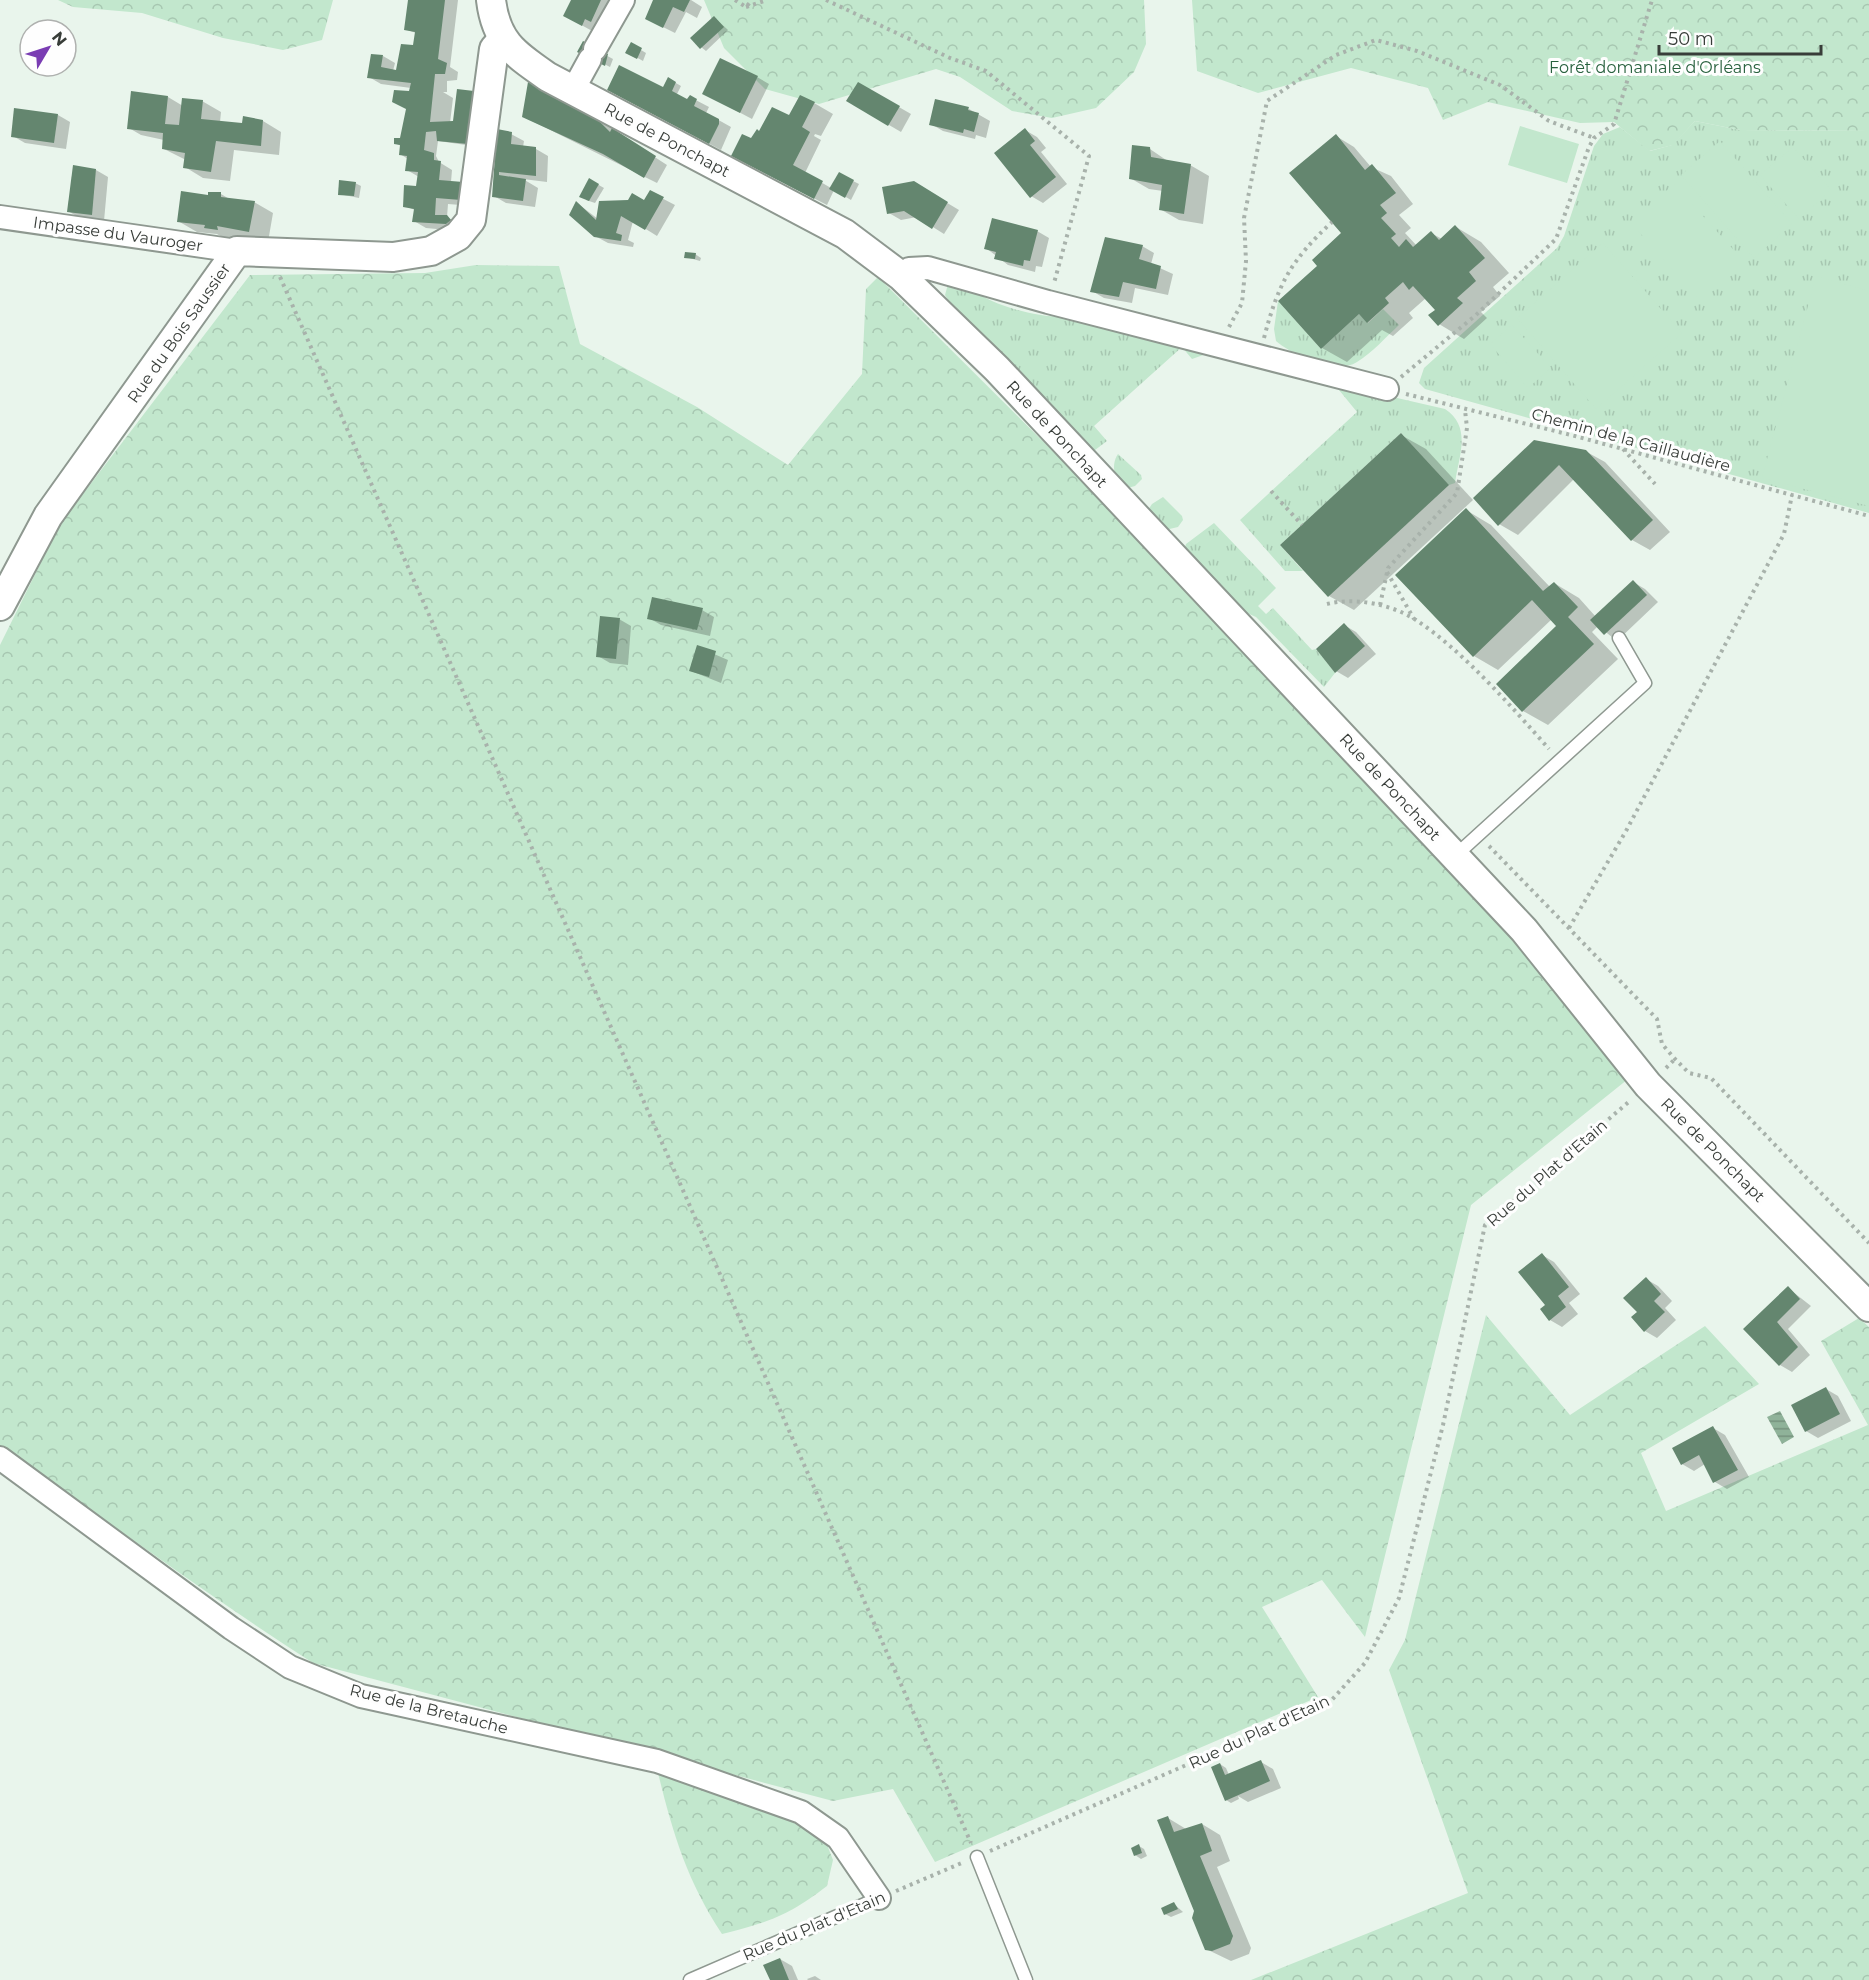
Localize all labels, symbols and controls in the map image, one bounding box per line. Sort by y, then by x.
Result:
north arrow [18,18,78,78]
scale bar [1659,18,1821,56]
text: N [48,28,71,50]
text: 50 m [1668,28,1714,50]
park label: Forêt domaniale d'Orléans [1549,58,1761,77]
street label: Rue de Ponchapt [601,99,733,181]
street label: Impasse du Vauroger [32,213,204,255]
street label: Rue du Bois Saussier [123,259,235,407]
street label: Rue de Ponchapt [1002,377,1112,492]
street label: Chemin de la Caillaudière [1529,404,1733,476]
street label: Rue de Ponchapt [1335,730,1445,845]
street label: Rue de Ponchapt [1657,1094,1769,1206]
street label: Rue du Plat d'Etain [1483,1116,1611,1230]
street label: Rue de la Bretauche [348,1680,510,1738]
street label: Rue du Plat d'Etain [1186,1691,1332,1773]
street label: Rue du Plat d'Etain [740,1887,888,1965]

